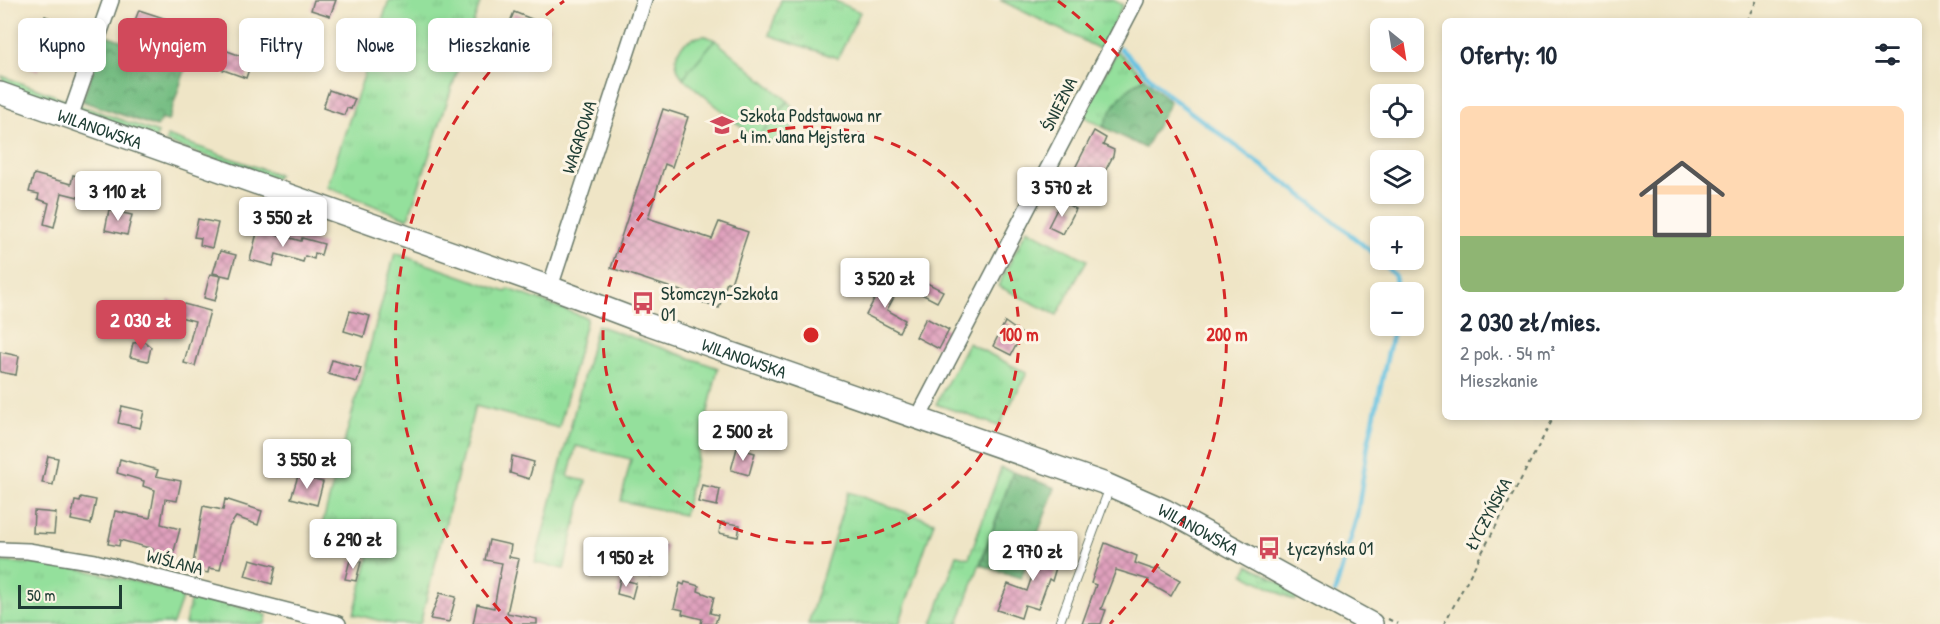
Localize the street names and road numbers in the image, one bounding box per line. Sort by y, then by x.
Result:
street label: ŚNIEŻNA [1035,73,1083,135]
street label: WAGAROWA [555,97,603,177]
street label: WILANOWSKA [54,102,146,155]
street label: WILANOWSKA [699,331,790,384]
street label: ŁYCZYŃSKA [1458,473,1518,555]
street label: WILANOWSKA [1155,496,1243,561]
street label: WIŚLANA [144,543,206,581]

